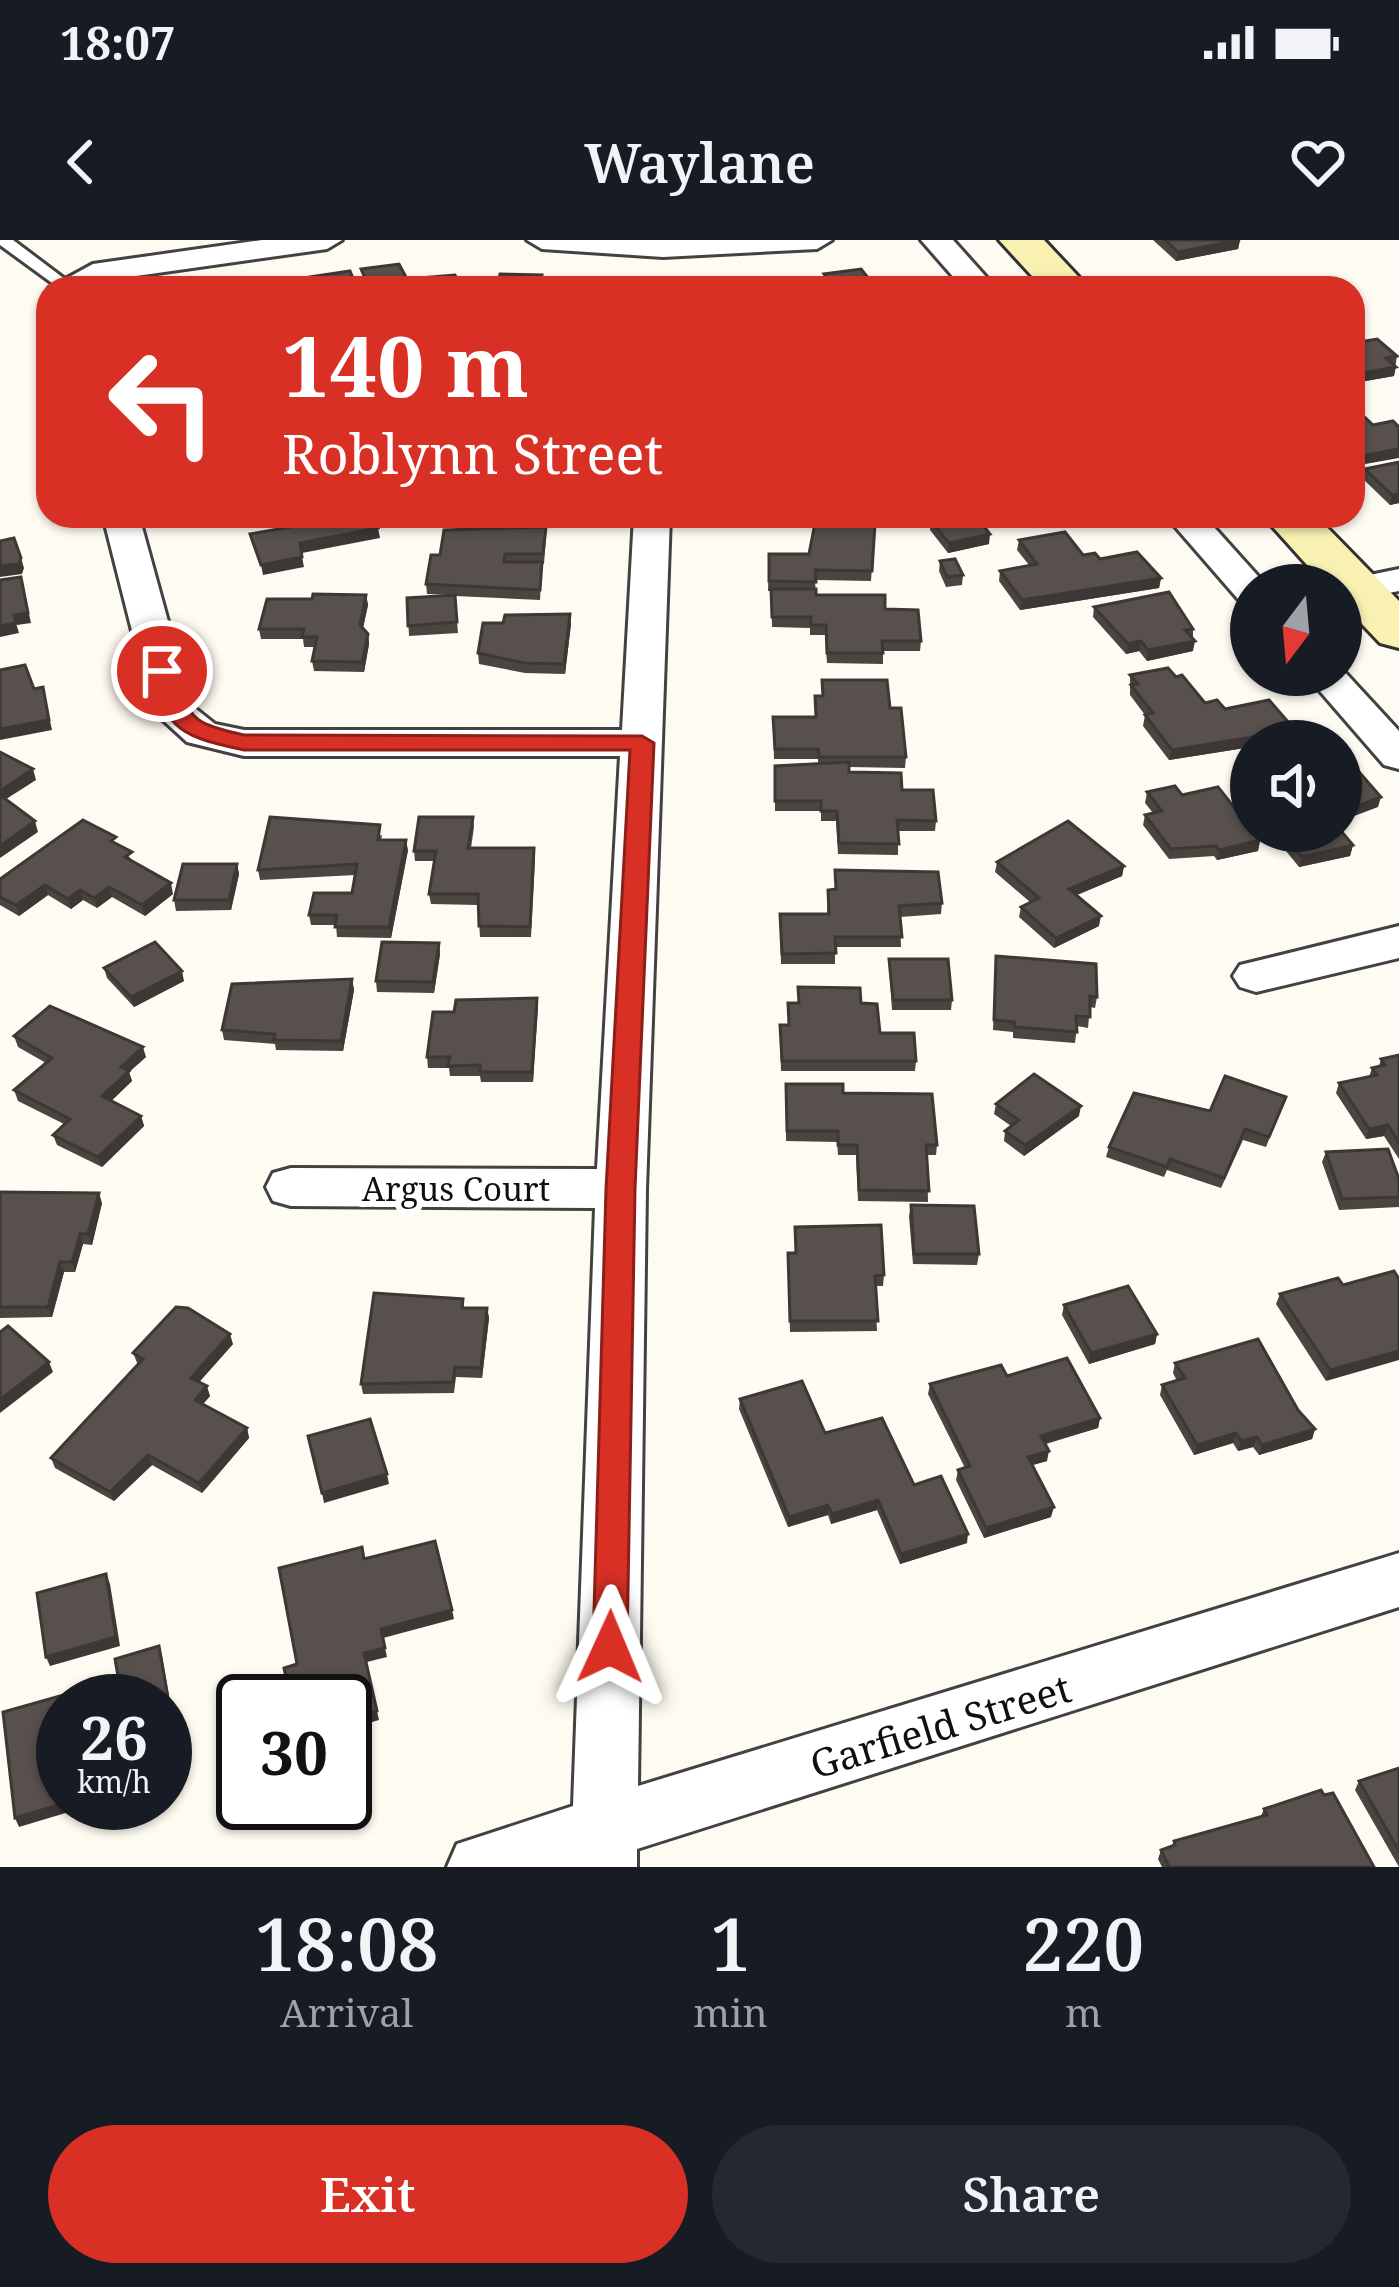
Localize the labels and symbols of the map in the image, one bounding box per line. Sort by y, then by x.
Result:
north arrow [1230,564,1362,696]
pin [111,620,213,722]
street label: Argus Court [362,1166,550,1211]
position arrow [547,1584,673,1710]
street label: Garfield Street [803,1660,1077,1790]
speed limit sign: 30 [216,1674,372,1830]

